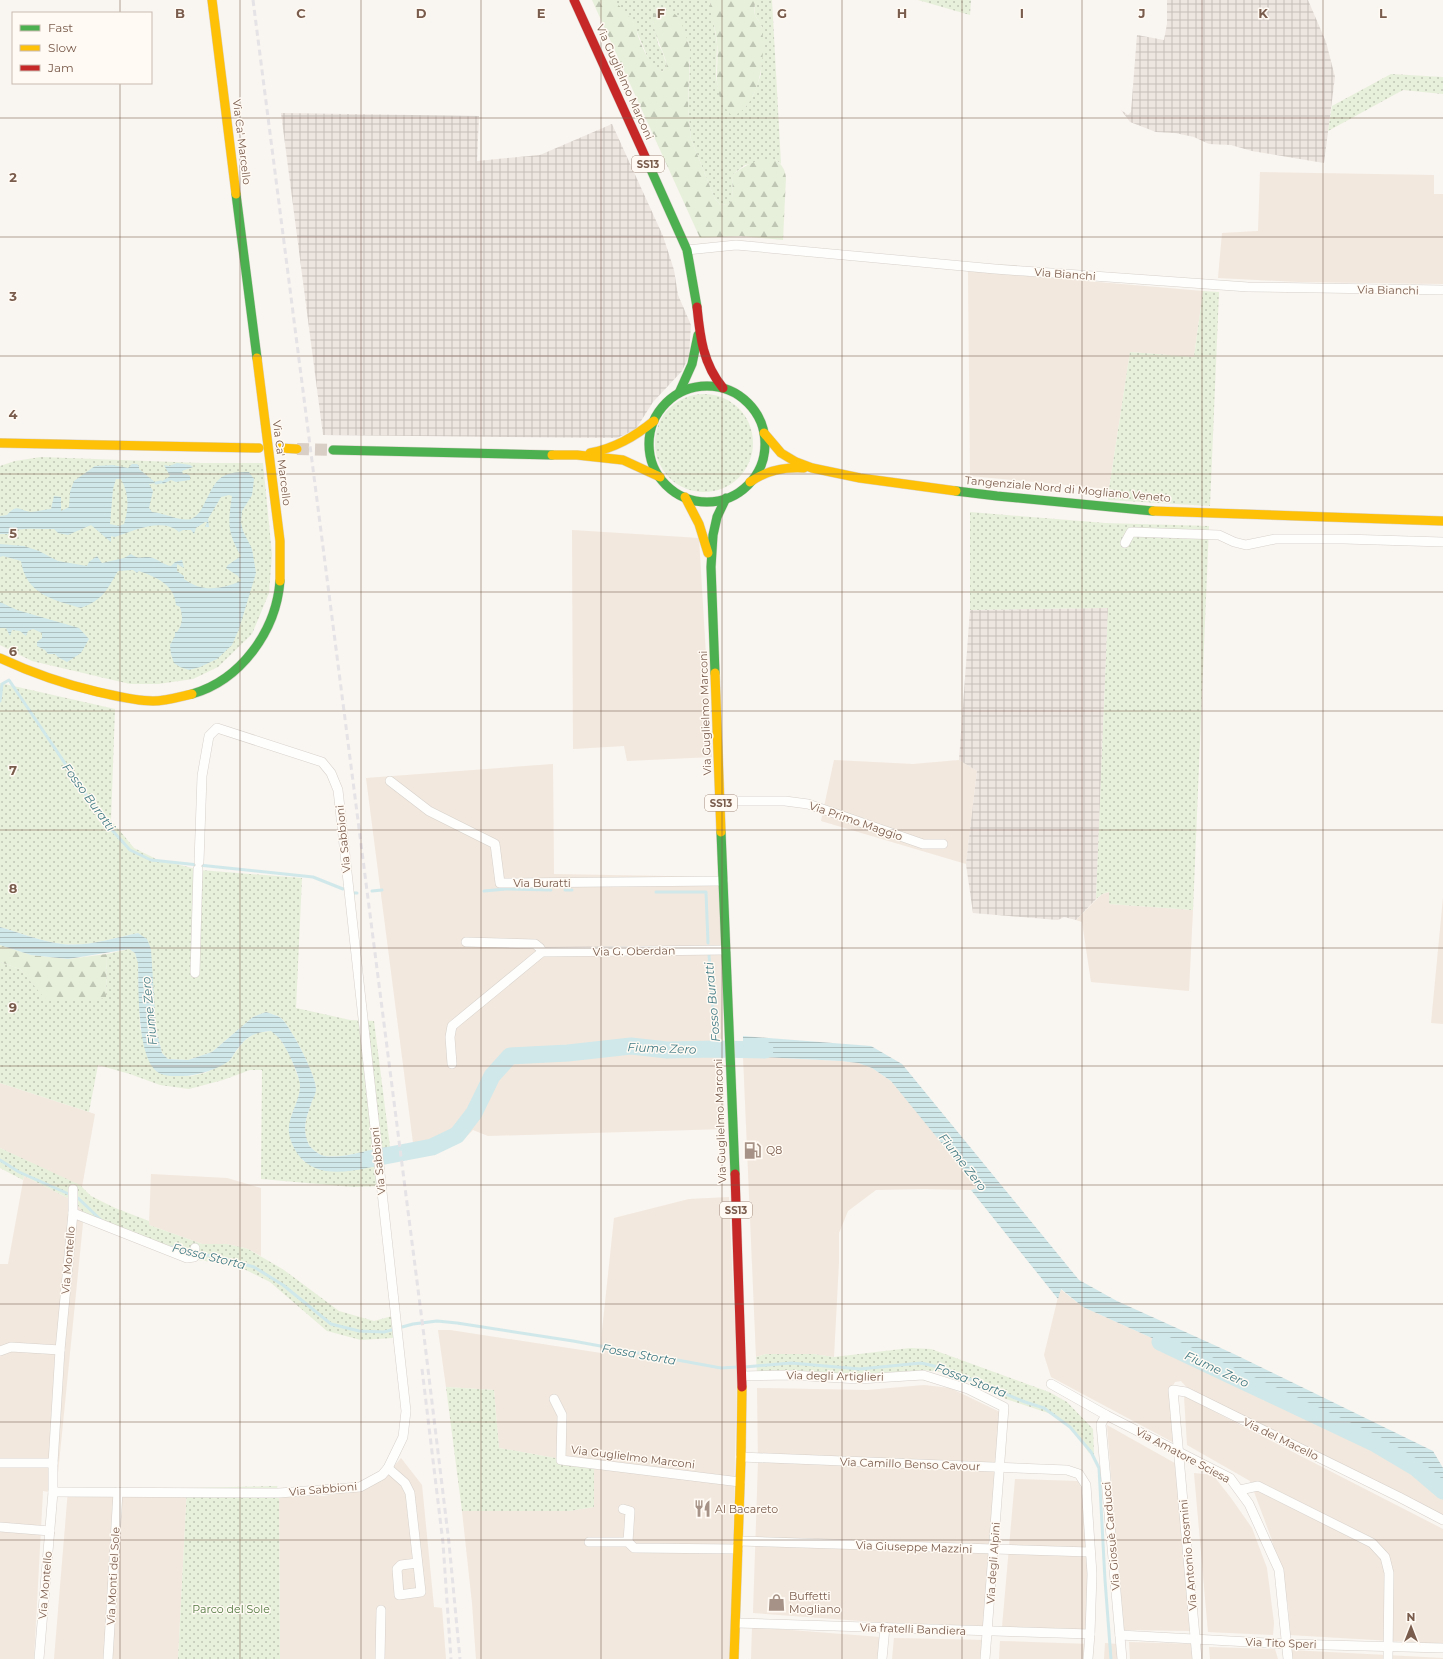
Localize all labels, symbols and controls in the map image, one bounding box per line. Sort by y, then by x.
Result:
text: B [175,5,185,21]
text: C [296,5,306,21]
text: D [416,5,427,21]
text: E [537,5,546,21]
text: F [657,5,665,21]
text: G [777,5,787,21]
text: H [897,5,907,21]
text: I [1020,5,1024,21]
text: J [1137,5,1146,21]
text: K [1258,5,1268,21]
text: L [1379,5,1387,21]
legend [12,12,152,84]
text: Fast [48,20,73,35]
street label: Via Guglielmo Marconi [593,22,657,142]
text: Slow [48,40,77,55]
text: Jam [47,60,74,75]
street label: Via Ca' Marcello [230,98,254,186]
road number: SS13 [632,156,664,172]
text: 2 [9,169,17,185]
street label: Via Bianchi [1034,265,1096,283]
street label: Via Bianchi [1357,282,1419,298]
text: 3 [8,288,17,304]
text: 4 [9,406,18,422]
street label: Via Ca' Marcello [270,419,294,507]
street label: Tangenziale Nord di Mogliano Veneto [965,473,1171,505]
text: 5 [9,525,17,541]
text: 6 [9,643,18,659]
street label: Via Guglielmo Marconi [696,650,714,776]
water label: Fosso Buratti [59,760,119,834]
text: 7 [9,762,17,778]
road number: SS13 [705,795,737,811]
street label: Via Primo Maggio [807,798,905,844]
street label: Via Sabbioni [332,804,354,874]
street label: Via Buratti [513,876,571,890]
text: 8 [9,880,18,896]
street label: Via G. Oberdan [593,943,675,959]
water label: Fosso Buratti [701,961,723,1043]
water label: Fiume Zero [138,975,160,1046]
text: 9 [9,999,17,1015]
water label: Fiume Zero [627,1039,697,1057]
street label: Via Guglielmo Marconi [711,1058,729,1184]
street label: Via Sabbioni [367,1126,389,1196]
water label: Fiume Zero [936,1130,990,1194]
fuel station icon: Q8 [743,1140,763,1160]
place label: Q8 [766,1143,782,1157]
road number: SS13 [720,1202,752,1218]
street label: Via Montello [58,1225,78,1295]
water label: Fossa Storta [171,1240,247,1272]
water label: Fossa Storta [601,1340,677,1368]
water label: Fiume Zero [1183,1348,1252,1391]
water label: Fossa Storta [933,1360,1009,1400]
street label: Via degli Artiglieri [786,1368,884,1384]
street label: Via del Macello [1241,1415,1321,1463]
street label: Via Amatore Sciesa [1133,1424,1233,1486]
street label: Via Guglielmo Marconi [570,1442,696,1472]
street label: Via Camillo Benso Cavour [840,1455,980,1473]
street label: Via Sabbioni [288,1479,358,1499]
street label: Via Giosuè Carducci [1099,1481,1123,1591]
restaurant icon: Al Bacareto [692,1499,712,1519]
street label: Via Antonio Rosmini [1176,1499,1200,1611]
place label: Al Bacareto [715,1502,778,1516]
street label: Via degli Alpini [983,1522,1003,1604]
street label: Via Monti del Sole [103,1526,123,1625]
street label: Via Giuseppe Mazzini [855,1538,973,1556]
street label: Via Montello [35,1550,55,1620]
place label: Buffetti Mogliano [789,1589,841,1616]
shop icon: Buffetti Mogliano [766,1592,786,1612]
park label: Parco del Sole [192,1602,270,1616]
north arrow [1391,1607,1431,1647]
text: N [1407,1610,1415,1624]
street label: Via fratelli Bandiera [860,1620,966,1638]
street label: Via Tito Speri [1245,1635,1317,1651]

